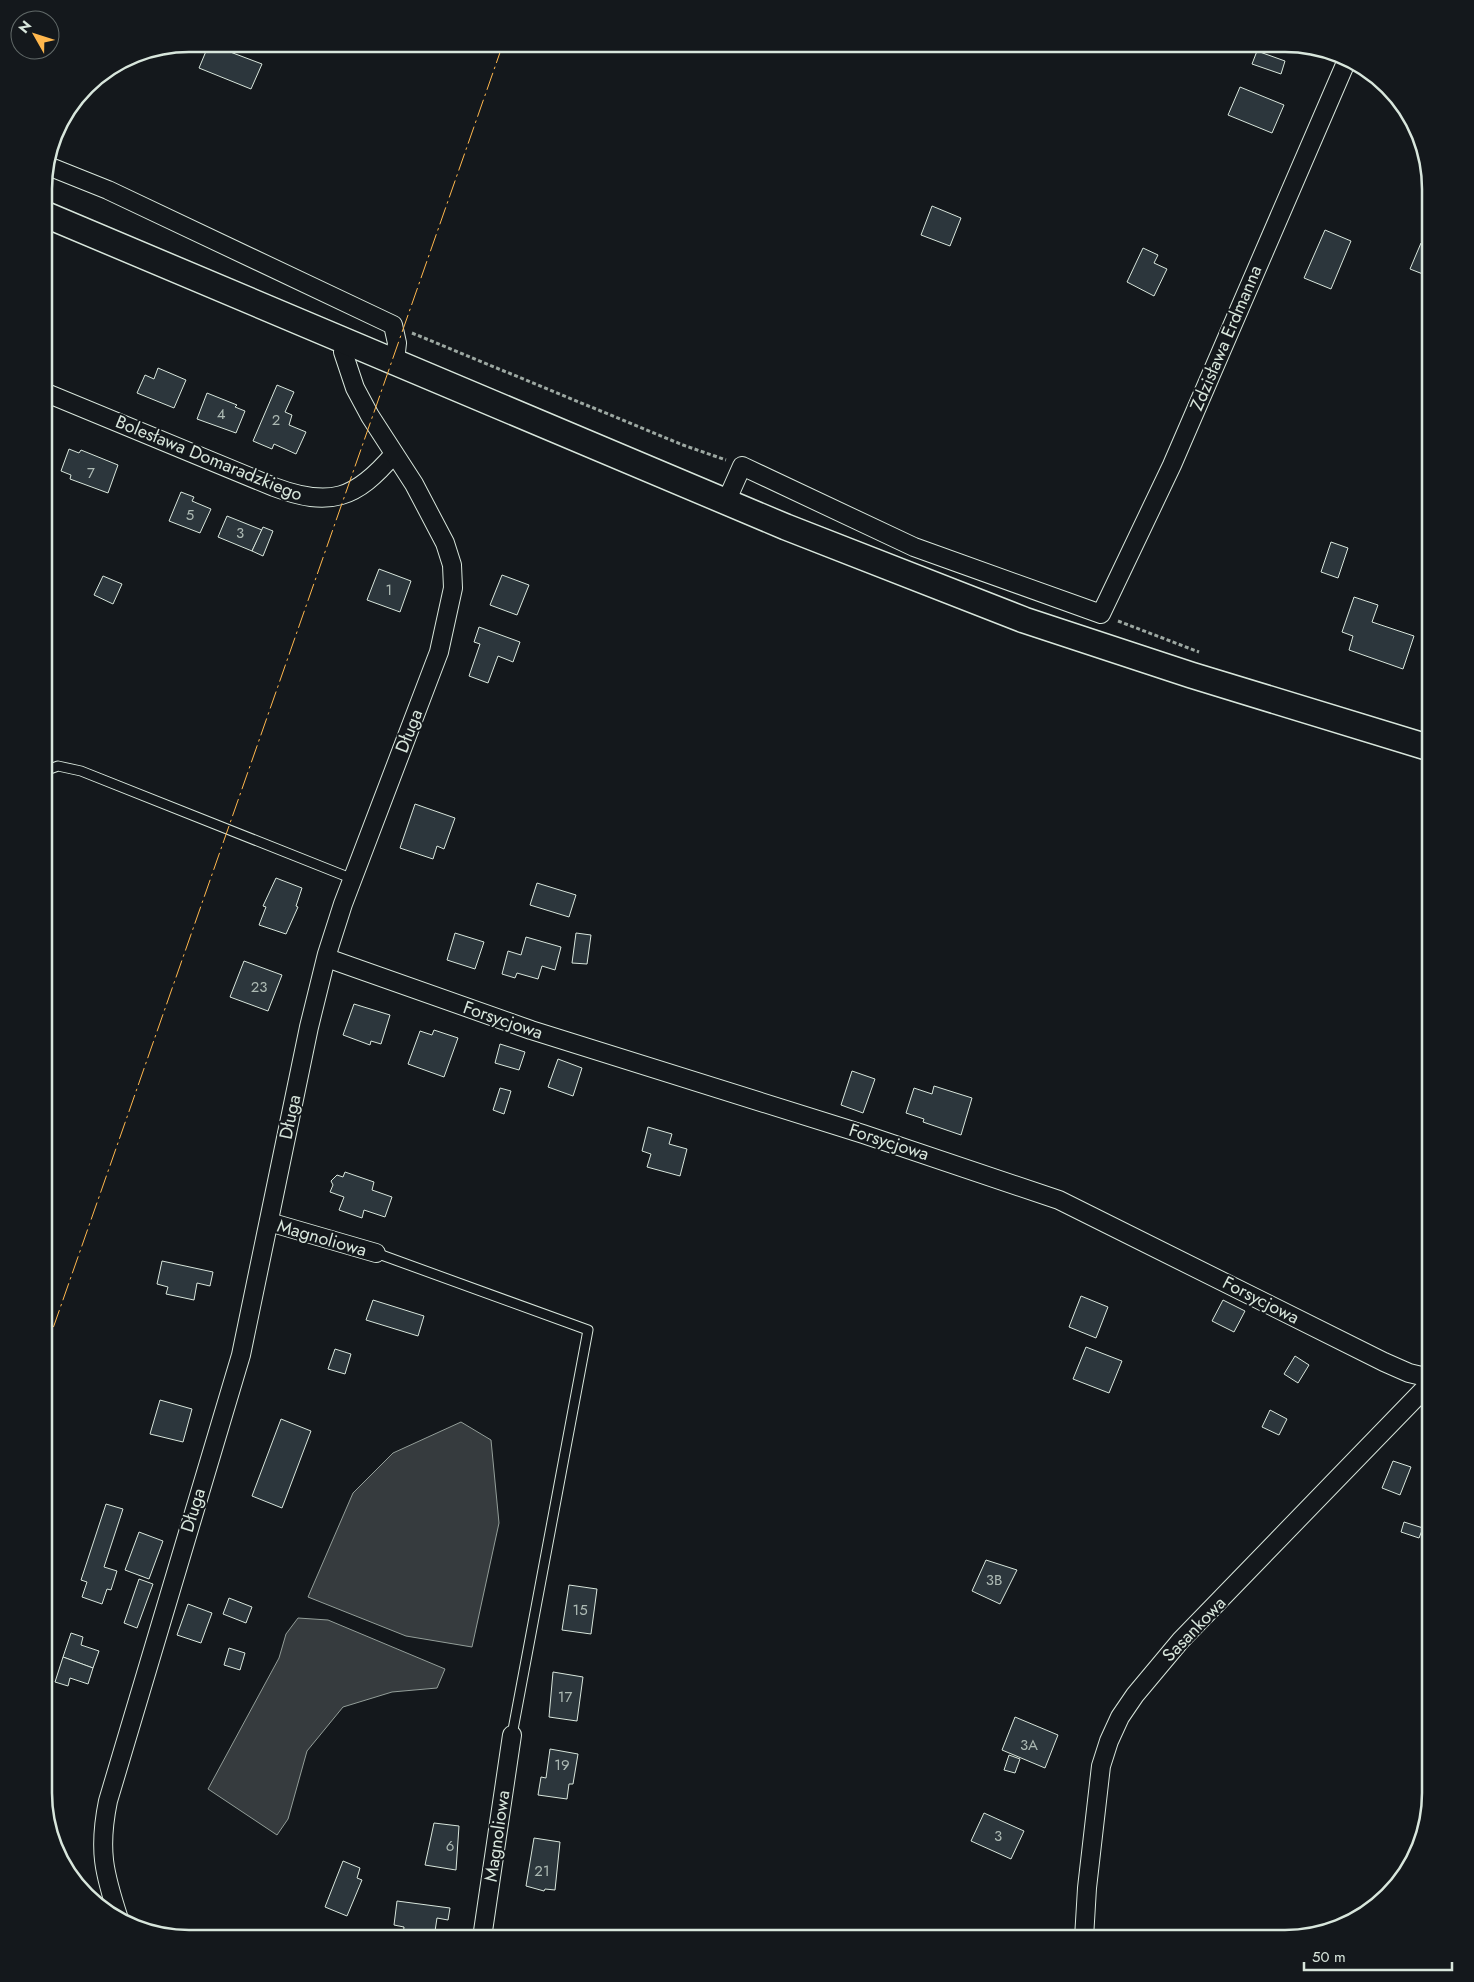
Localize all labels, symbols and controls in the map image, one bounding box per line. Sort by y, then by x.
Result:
north arrow [10,10,60,60]
text: N [14,16,36,37]
street label: Zdzisława Erdmanna [1184,261,1268,415]
house number: 4 [217,403,226,425]
street label: Bolesława Domaradzkiego [112,409,307,508]
house number: 2 [272,409,280,431]
house number: 7 [87,462,95,484]
house number: 5 [186,504,194,526]
house number: 3 [236,522,244,544]
house number: 1 [386,579,392,601]
street label: Długa [389,705,429,757]
house number: 23 [251,976,267,998]
street label: Forsycjowa [460,994,546,1046]
street label: Długa [273,1092,307,1142]
street label: Forsycjowa [846,1117,932,1167]
street label: Magnoliowa [274,1213,370,1263]
street label: Forsycjowa [1218,1270,1304,1330]
street label: Długa [174,1485,212,1535]
house number: 3B [986,1569,1002,1591]
street label: Sasankowa [1156,1590,1232,1668]
house number: 15 [572,1599,588,1621]
house number: 17 [558,1686,572,1708]
house number: 3A [1020,1734,1038,1756]
house number: 19 [554,1754,570,1776]
street label: Magnoliowa [478,1789,516,1883]
house number: 3 [994,1825,1002,1847]
house number: 6 [446,1835,454,1857]
house number: 21 [534,1860,550,1882]
scale bar [1304,1940,1452,1972]
text: 50 m [1312,1946,1346,1968]

